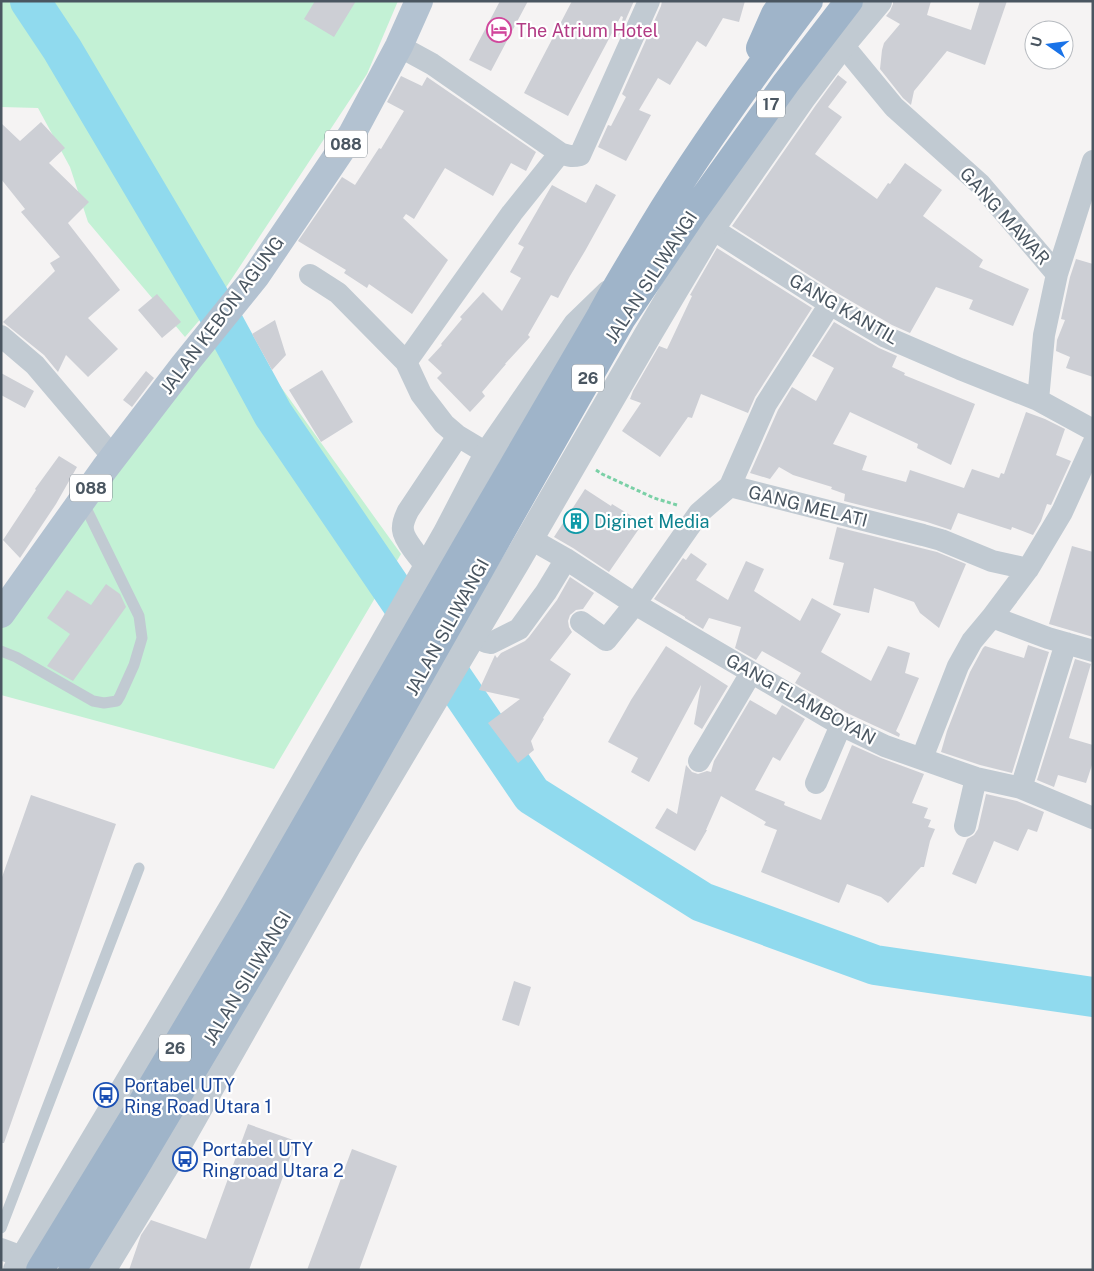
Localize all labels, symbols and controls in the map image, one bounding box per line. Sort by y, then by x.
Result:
hotel icon: The Atrium Hotel [486,17,512,43]
place label: The Atrium Hotel [516,20,658,41]
north arrow [1024,20,1074,70]
text: U [1027,35,1045,49]
road number: 17 [757,90,785,118]
road number: 088 [325,130,367,158]
street label: GANG MAWAR [956,163,1054,269]
street label: JALAN SILIWANGI [601,207,701,347]
street label: JALAN KEBON AGUNG [156,232,288,398]
street label: GANG KANTIL [786,269,902,349]
road number: 26 [572,364,604,392]
road number: 088 [70,474,112,502]
street label: GANG MELATI [746,481,870,531]
building icon: Diginet Media [563,508,589,534]
place label: Diginet Media [594,511,710,532]
street label: JALAN SILIWANGI [401,555,493,699]
street label: GANG FLAMBOYAN [722,649,880,749]
street label: JALAN SILIWANGI [199,907,295,1049]
road number: 26 [159,1034,191,1062]
place label: Portabel UTY Ring Road Utara 1 [124,1075,272,1117]
bus stop icon: Portabel UTY Ring Road Utara 1 [93,1082,119,1108]
place label: Portabel UTY Ringroad Utara 2 [202,1139,344,1181]
bus stop icon: Portabel UTY Ringroad Utara 2 [172,1146,198,1172]

